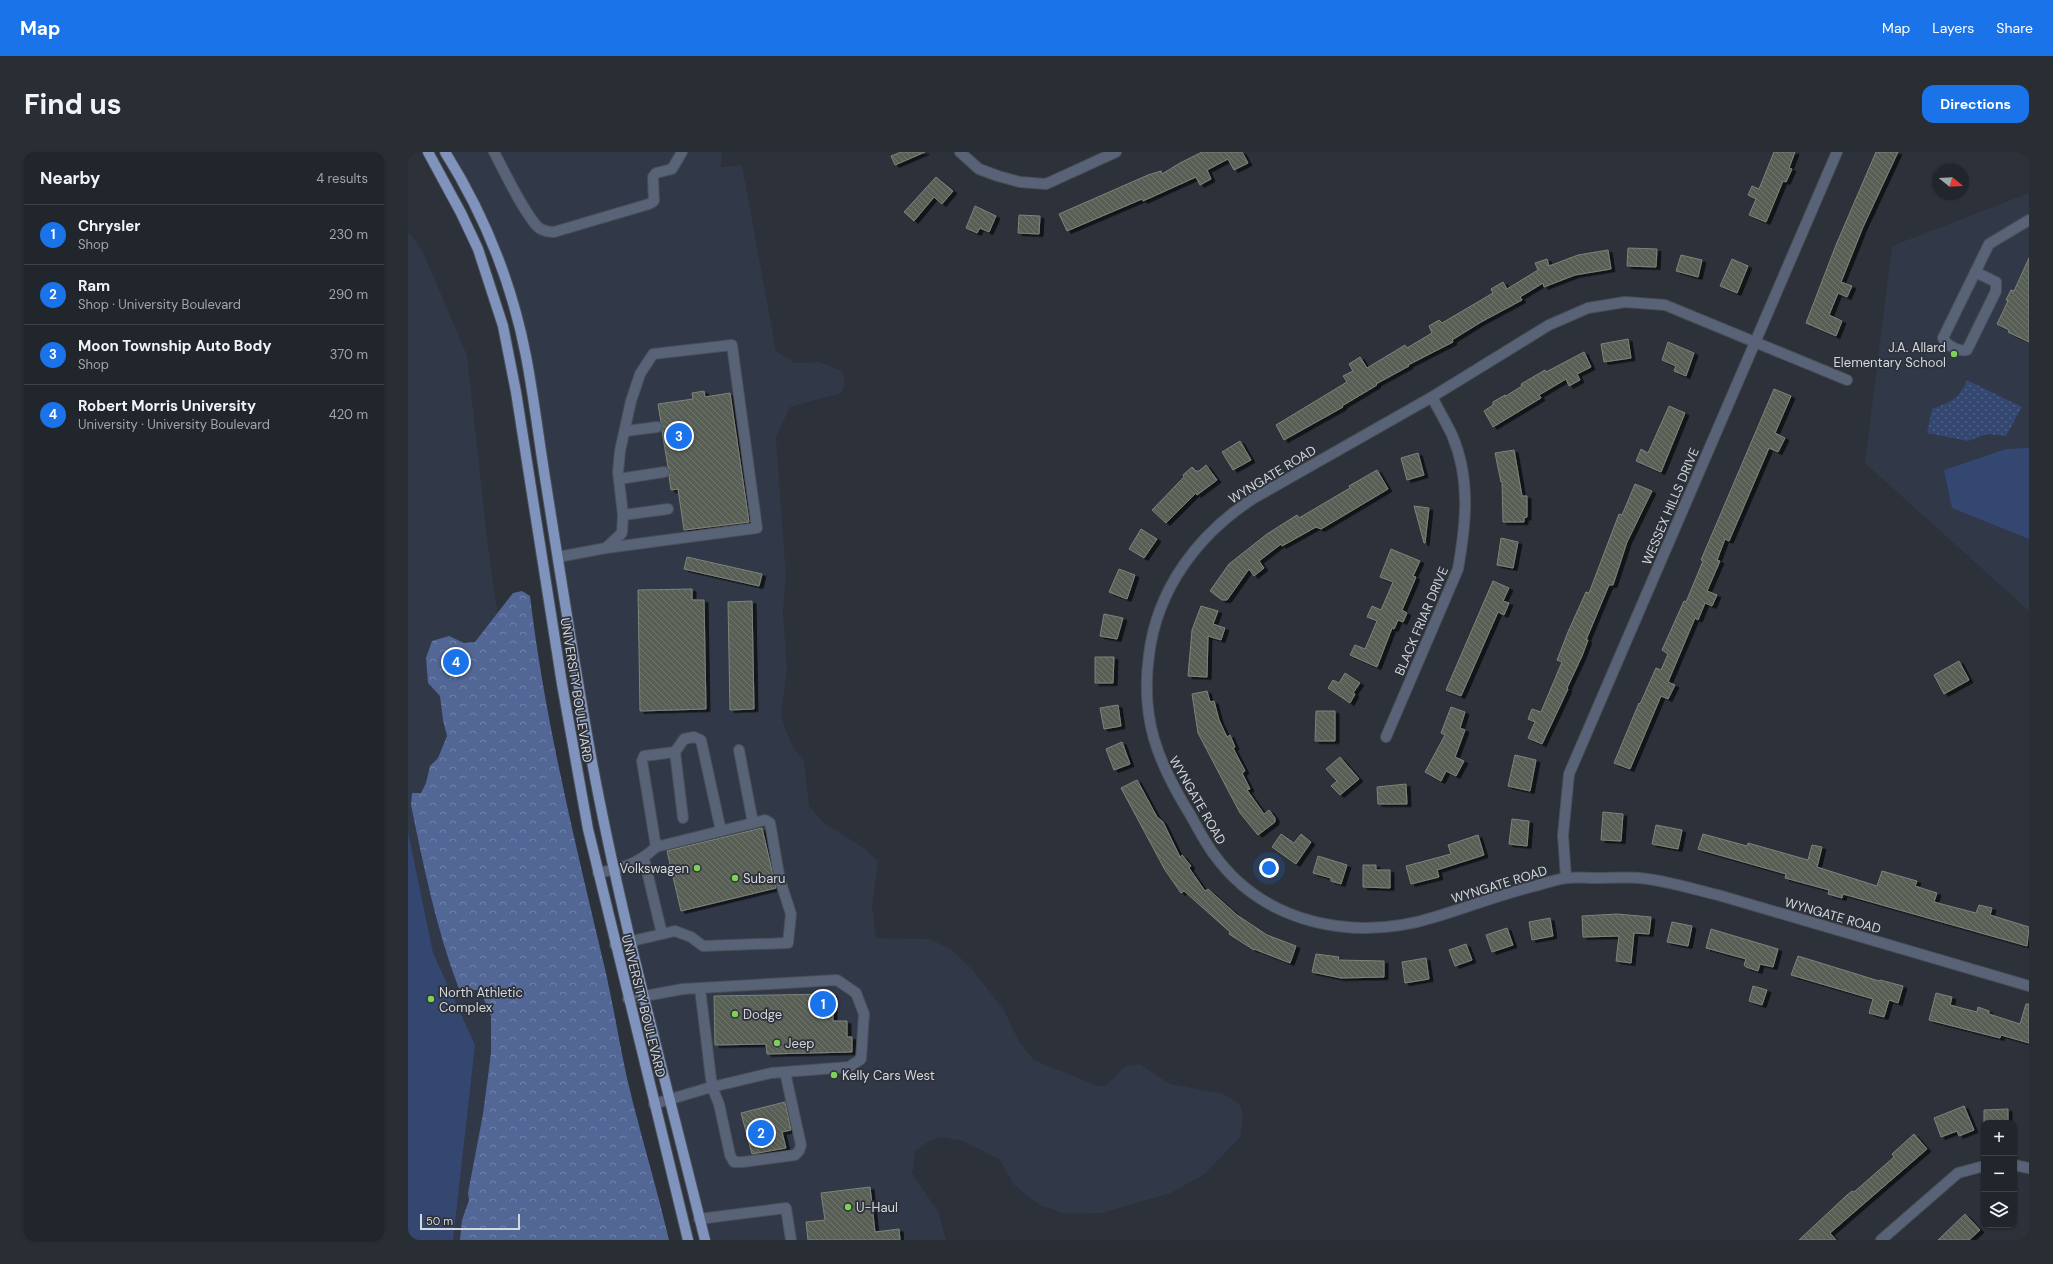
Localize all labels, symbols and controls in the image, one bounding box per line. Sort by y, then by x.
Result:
text: Map [20,16,60,41]
text: Map [1882,19,1910,37]
text: Layers [1932,19,1974,37]
text: Share [1996,19,2033,37]
button: Directions [1922,85,2029,123]
text: Find us [24,86,122,123]
north arrow [1933,164,1969,200]
text: Nearby [40,167,100,189]
text: 4 results [316,170,368,187]
text: Chrysler [78,216,140,236]
text: 1 [51,226,55,243]
text: 230 m [329,226,368,243]
text: Shop [78,236,109,253]
text: Ram [78,276,110,296]
text: 2 [49,286,57,303]
text: 290 m [329,286,368,303]
text: Shop · University Boulevard [78,296,241,313]
text: Moon Township Auto Body [78,336,271,356]
place label: J.A. Allard Elementary School [1834,339,1946,371]
text: 3 [49,346,57,363]
text: 370 m [330,346,368,363]
marker: J.A. Allard Elementary School [1949,349,1959,359]
text: Shop [78,356,109,373]
text: Robert Morris University [78,396,256,416]
text: 4 [49,406,57,423]
text: 420 m [329,406,368,423]
text: University · University Boulevard [78,416,270,433]
pin: 3 [666,421,692,451]
street label: WYNGATE ROAD [1225,442,1319,507]
street label: WESSEX HILLS DRIVE [1638,445,1703,567]
street label: BLACK FRIAR DRIVE [1391,564,1452,678]
street label: UNIVERSITY BOULEVARD [557,616,596,764]
pin: 4 [443,647,469,677]
street label: WYNGATE ROAD [1165,753,1230,848]
your location [1259,858,1279,878]
place label: Volkswagen [619,860,689,877]
street label: WYNGATE ROAD [1449,862,1549,907]
marker: Volkswagen [692,863,702,873]
place label: Subaru [743,870,785,887]
marker: Subaru [730,873,740,883]
street label: WYNGATE ROAD [1783,894,1883,937]
street label: UNIVERSITY BOULEVARD [618,933,669,1079]
place label: North Athletic Complex [439,984,523,1016]
pin: 1 [810,989,836,1019]
marker: North Athletic Complex [426,994,436,1004]
place label: Dodge [743,1006,782,1023]
marker: Dodge [730,1009,740,1019]
place label: Jeep [785,1035,814,1052]
marker: Jeep [772,1038,782,1048]
place label: Kelly Cars West [842,1067,935,1084]
marker: Kelly Cars West [829,1070,839,1080]
pin: 2 [748,1118,774,1148]
map controls [1981,1120,2017,1228]
button: + [1981,1120,2017,1156]
button: − [1981,1156,2017,1192]
button: layers [1981,1192,2017,1228]
place label: U-Haul [856,1199,898,1216]
marker: U-Haul [843,1202,853,1212]
scale bar [420,1212,520,1231]
text: 50 m [426,1214,453,1228]

